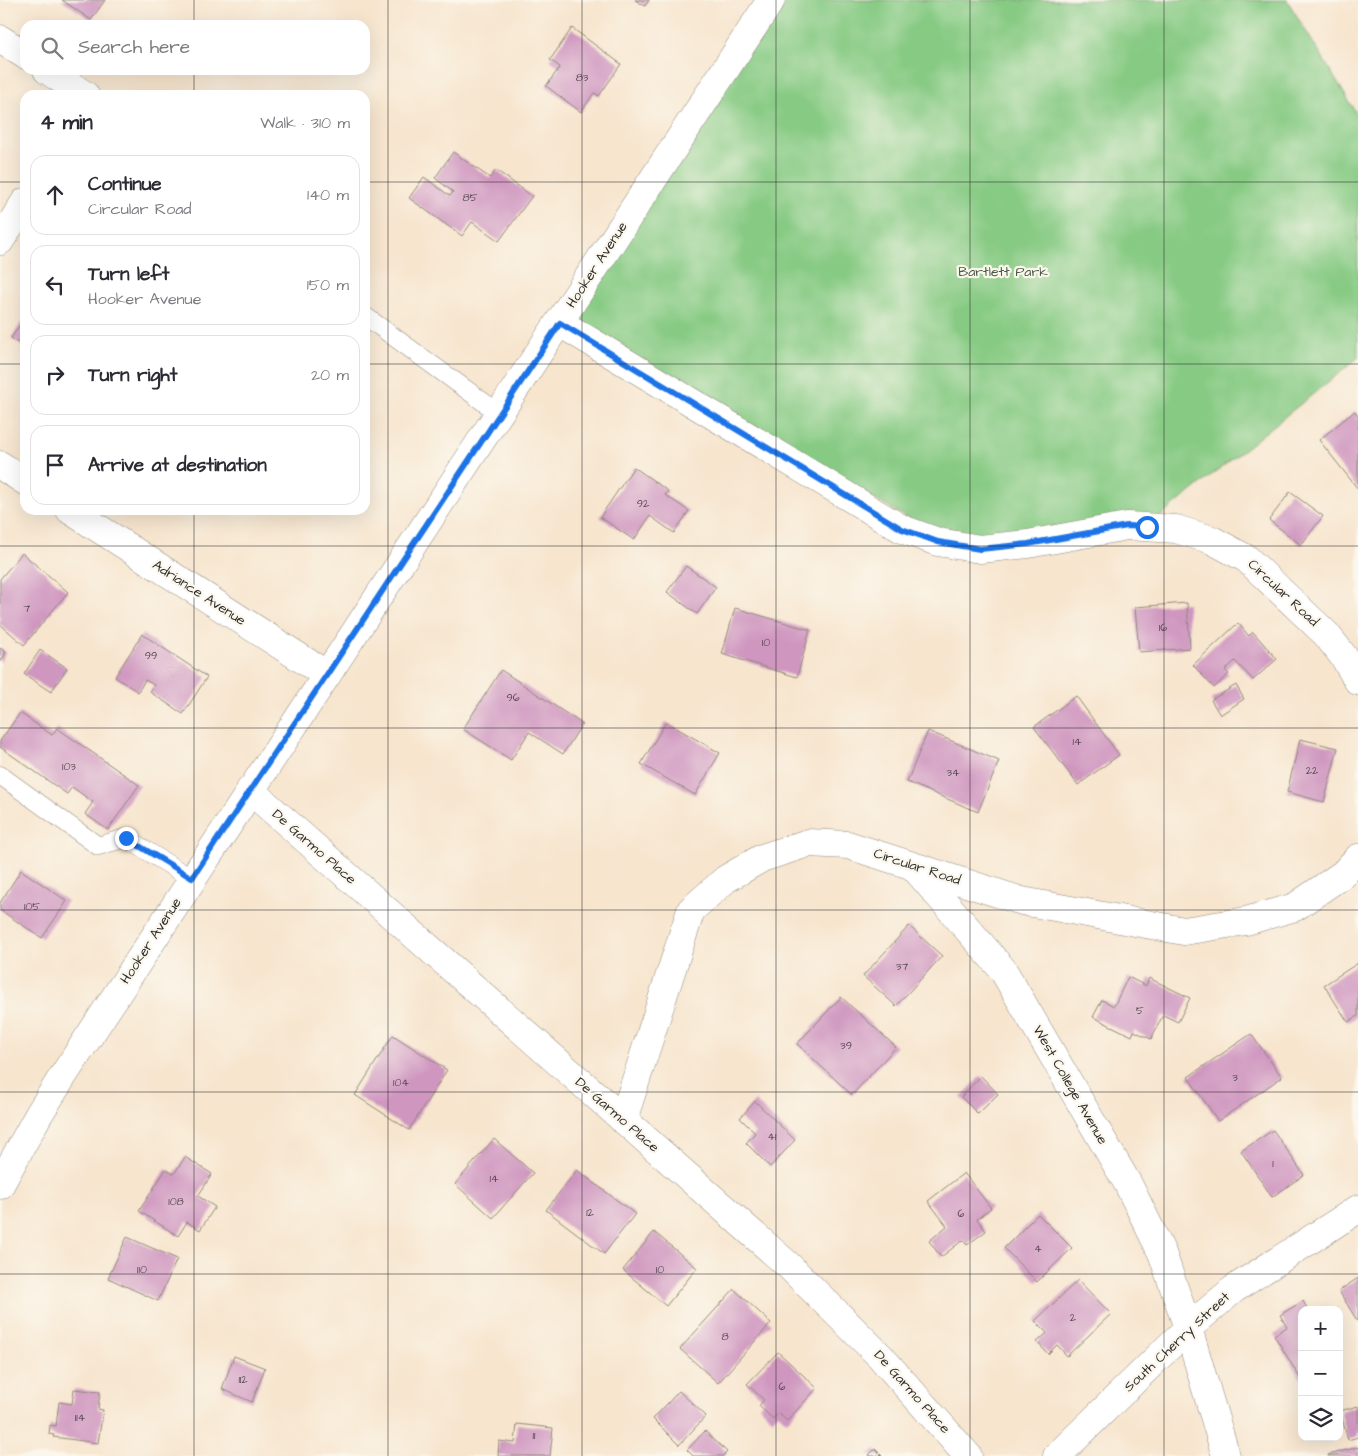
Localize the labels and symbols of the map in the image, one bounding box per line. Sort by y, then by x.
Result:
house number: 83 [576,70,589,85]
house number: 85 [463,190,478,205]
street label: Hooker Avenue [562,218,633,312]
park label: Bartlett Park [958,262,1048,282]
house number: 92 [637,496,650,511]
route start [1136,516,1159,539]
street label: Adriance Avenue [148,555,250,631]
street label: Circular Road [1243,555,1323,631]
house number: 7 [24,601,31,616]
house number: 16 [1159,620,1167,635]
house number: 10 [762,635,770,650]
house number: 99 [145,648,157,663]
house number: 96 [506,690,520,705]
house number: 14 [1073,734,1082,749]
house number: 103 [62,759,76,774]
house number: 22 [1306,763,1319,778]
house number: 34 [946,765,960,780]
street label: De Garmo Place [267,805,361,890]
route end [115,827,138,850]
street label: Circular Road [871,843,963,891]
street label: Hooker Avenue [116,894,187,988]
house number: 105 [24,899,40,914]
house number: 37 [896,959,908,974]
house number: 5 [1136,1003,1144,1018]
street label: West College Avenue [1028,1022,1113,1149]
house number: 39 [840,1038,852,1053]
house number: 3 [1232,1070,1238,1085]
street label: De Garmo Place [570,1073,664,1158]
house number: 104 [393,1075,409,1090]
house number: 41 [768,1129,777,1144]
house number: 1 [1272,1156,1274,1171]
house number: 14 [490,1171,499,1186]
house number: 108 [168,1194,184,1209]
house number: 12 [586,1205,595,1220]
house number: 6 [958,1206,965,1221]
house number: 4 [1034,1241,1042,1256]
house number: 110 [137,1262,147,1277]
house number: 10 [656,1262,664,1277]
street label: South Cherry Street [1120,1287,1235,1397]
house number: 2 [1070,1310,1077,1325]
house number: 8 [721,1329,729,1344]
street label: De Garmo Place [869,1346,955,1438]
house number: 112 [238,1372,248,1387]
house number: 6 [779,1379,786,1394]
house number: 114 [75,1410,86,1425]
house number: 11 [533,1428,536,1443]

